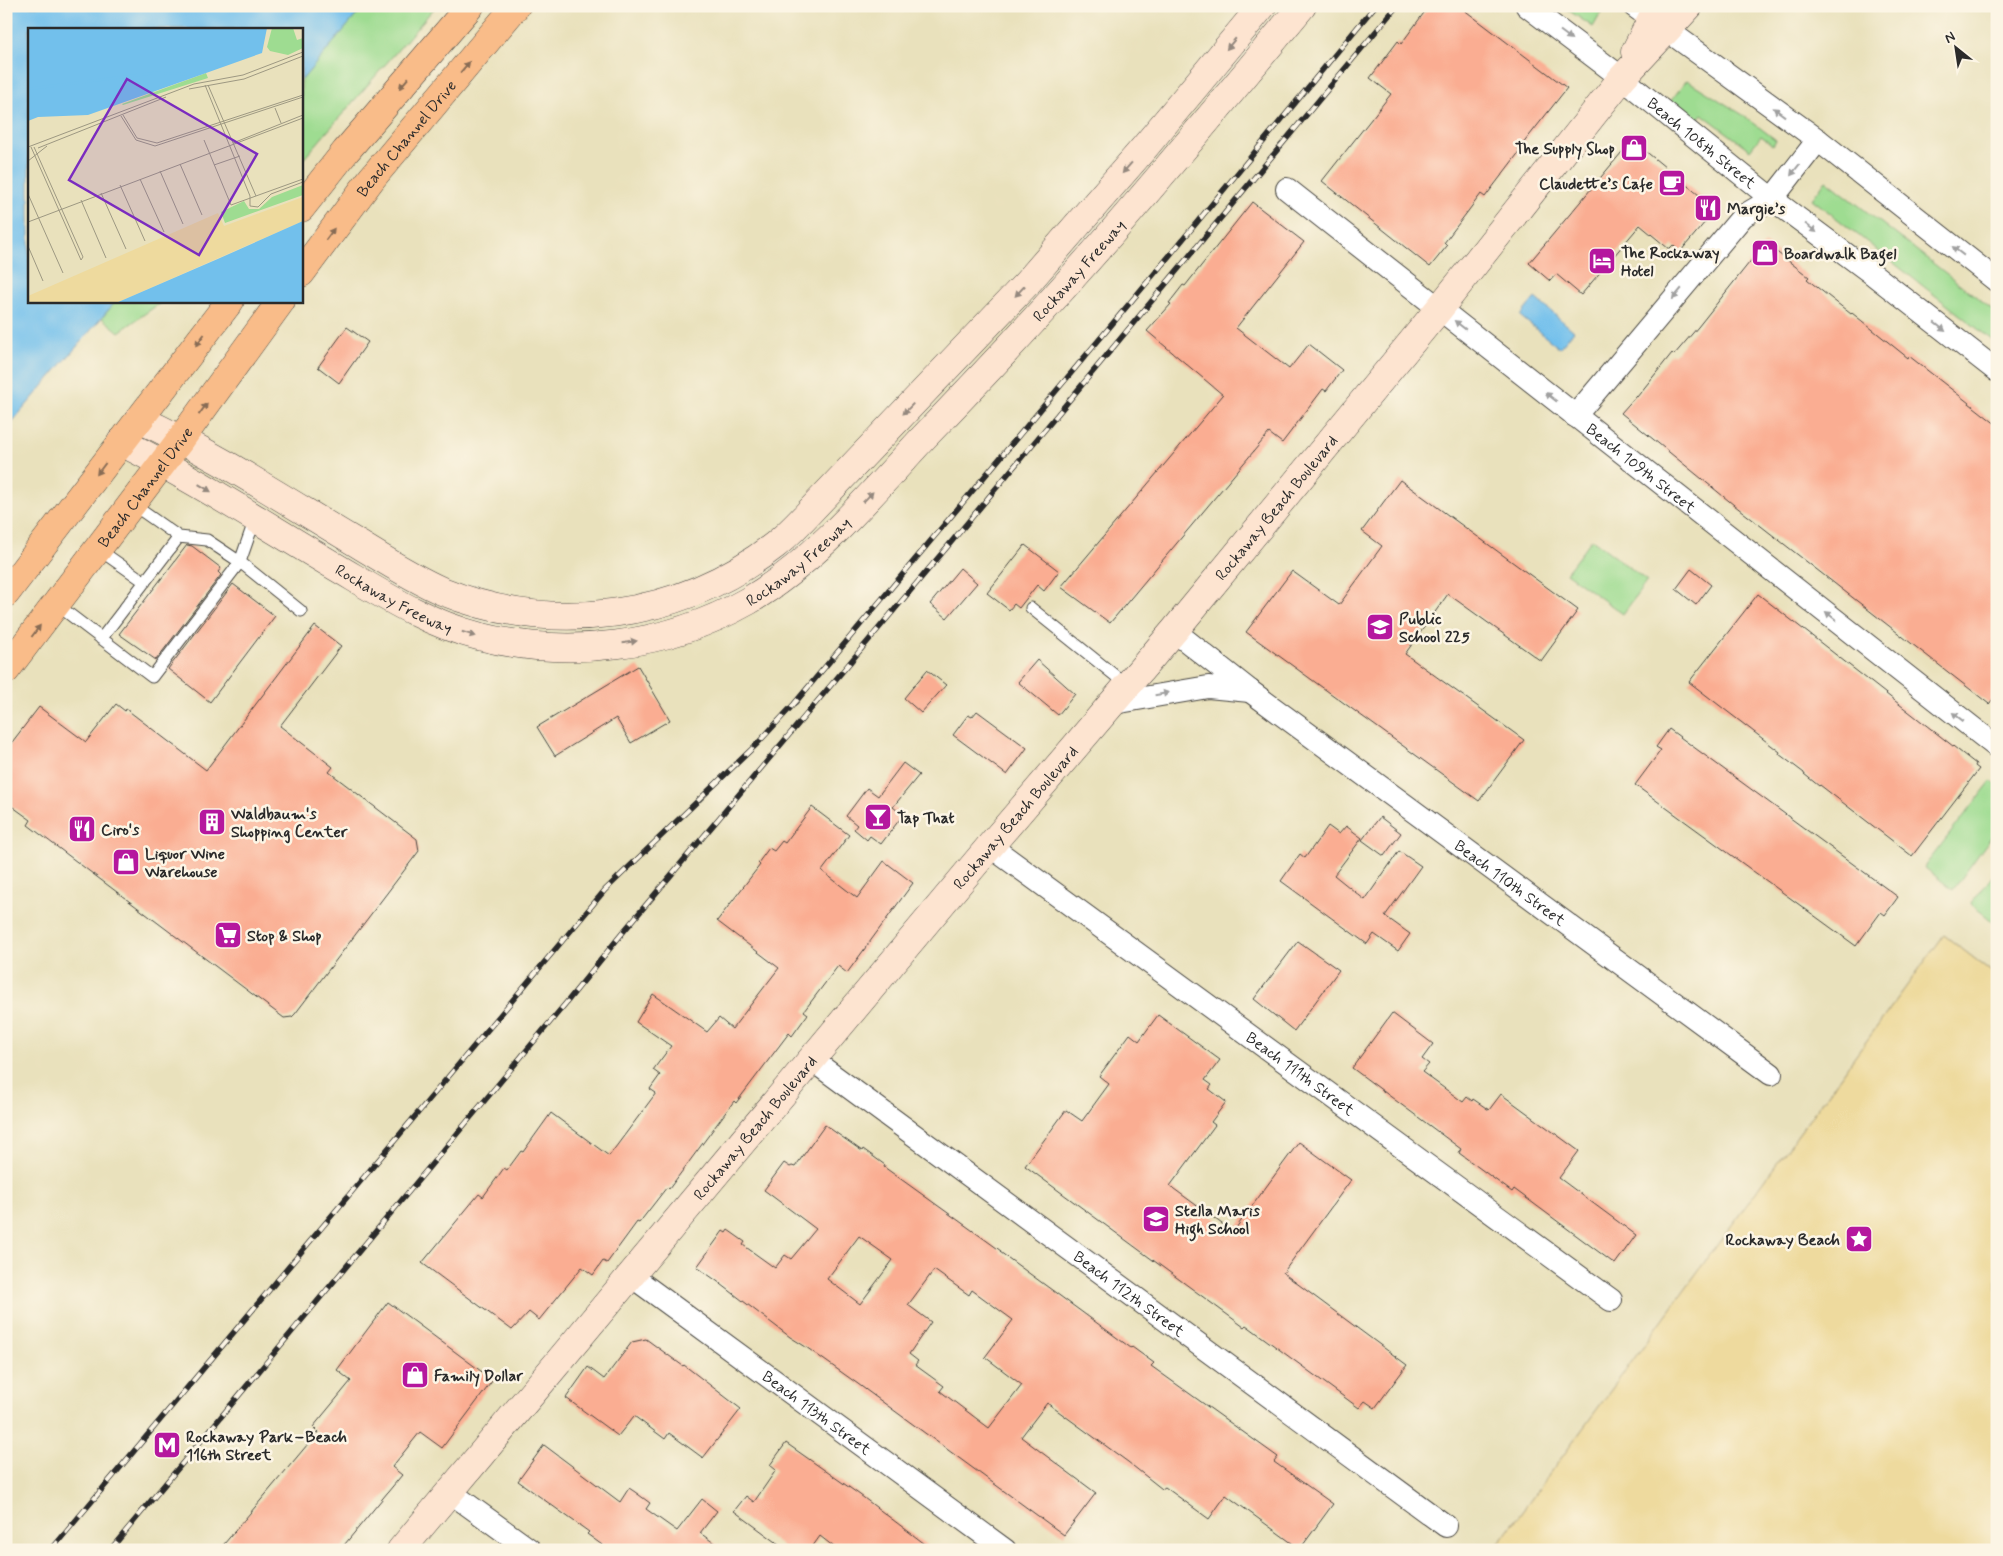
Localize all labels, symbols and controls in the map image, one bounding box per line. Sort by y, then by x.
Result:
north arrow [1930,22,1980,72]
text: N [1941,27,1959,48]
inset map [28,28,302,302]
one-way arrow [1559,30,1572,41]
one-way arrow [1225,37,1237,49]
one-way arrow [460,61,471,74]
street label: Beach Channel Drive [352,76,462,202]
one-way arrow [399,77,410,90]
street label: Beach 108th Street [1642,93,1760,194]
one-way arrow [1773,106,1786,117]
shop icon: The Supply Shop [1619,133,1649,163]
place label: The Supply Shop [1515,139,1615,160]
one-way arrow [1121,162,1132,175]
one-way arrow [1790,163,1801,176]
cafe icon: Claudette’s Cafe [1657,168,1687,198]
place label: Claudette’s Cafe [1539,174,1653,195]
restaurant icon: Margie’s [1693,193,1723,223]
place label: Margie’s [1727,199,1786,222]
street label: Rockaway Freeway [1029,216,1131,327]
one-way arrow [1804,223,1818,233]
one-way arrow [325,227,335,241]
shop icon: Boardwalk Bagel [1750,238,1780,268]
place label: The Rockaway Hotel [1621,243,1720,282]
place label: Boardwalk Bagel [1784,244,1897,267]
one-way arrow [1952,245,1965,256]
hotel icon: The Rockaway Hotel [1587,246,1617,276]
one-way arrow [1014,284,1026,296]
one-way arrow [1672,288,1683,300]
one-way arrow [1454,320,1467,331]
one-way arrow [1933,322,1947,332]
one-way arrow [195,333,206,346]
one-way arrow [1544,392,1558,402]
one-way arrow [902,402,914,414]
one-way arrow [197,403,208,416]
street label: Beach 109th Street [1581,419,1700,519]
street label: Beach Channel Drive [94,423,198,552]
street label: Rockaway Beach Boulevard [1211,431,1343,585]
one-way arrow [96,462,106,476]
one-way arrow [198,484,211,493]
one-way arrow [862,491,874,503]
street label: Rockaway Freeway [742,513,856,612]
street label: Rockaway Freeway [331,560,455,639]
place label: Public School 225 [1399,609,1470,648]
one-way arrow [1824,611,1837,622]
school or university icon: Public School 225 [1365,612,1395,642]
one-way arrow [30,625,41,638]
one-way arrow [462,630,477,638]
one-way arrow [622,638,638,646]
one-way arrow [1154,690,1169,698]
one-way arrow [1952,711,1965,722]
street label: Rockaway Beach Boulevard [949,742,1083,894]
bar icon: Tap That [863,802,893,832]
place label: Waldbaum's Shopping Center [230,804,348,844]
building icon: Waldbaum's Shopping Center [197,807,227,837]
place label: Tap That [897,808,954,829]
restaurant icon: Ciro's [67,814,97,844]
place label: Ciro's [101,820,140,841]
street label: Beach 110th Street [1450,836,1570,932]
place label: Liquor Wine Warehouse [144,844,225,883]
shop icon: Liquor Wine Warehouse [111,847,141,877]
supermarket icon: Stop & Shop [213,920,243,950]
place label: Stop & Shop [247,926,322,947]
street label: Beach 111th Street [1241,1028,1359,1122]
street label: Rockaway Beach Boulevard [689,1052,822,1205]
place label: Stella Maris High School [1175,1201,1261,1242]
school or university icon: Stella Maris High School [1141,1204,1171,1234]
place icon: Rockaway Beach [1844,1224,1874,1254]
place label: Rockaway Beach [1726,1230,1840,1251]
street label: Beach 112th Street [1069,1247,1189,1343]
shop icon: Family Dollar [400,1360,430,1390]
place label: Family Dollar [434,1366,523,1387]
street label: Beach 113th Street [758,1366,875,1461]
place label: Rockaway Park–Beach 116th Street [186,1427,347,1466]
metro station icon: Rockaway Park–Beach 116th Street [152,1430,182,1460]

